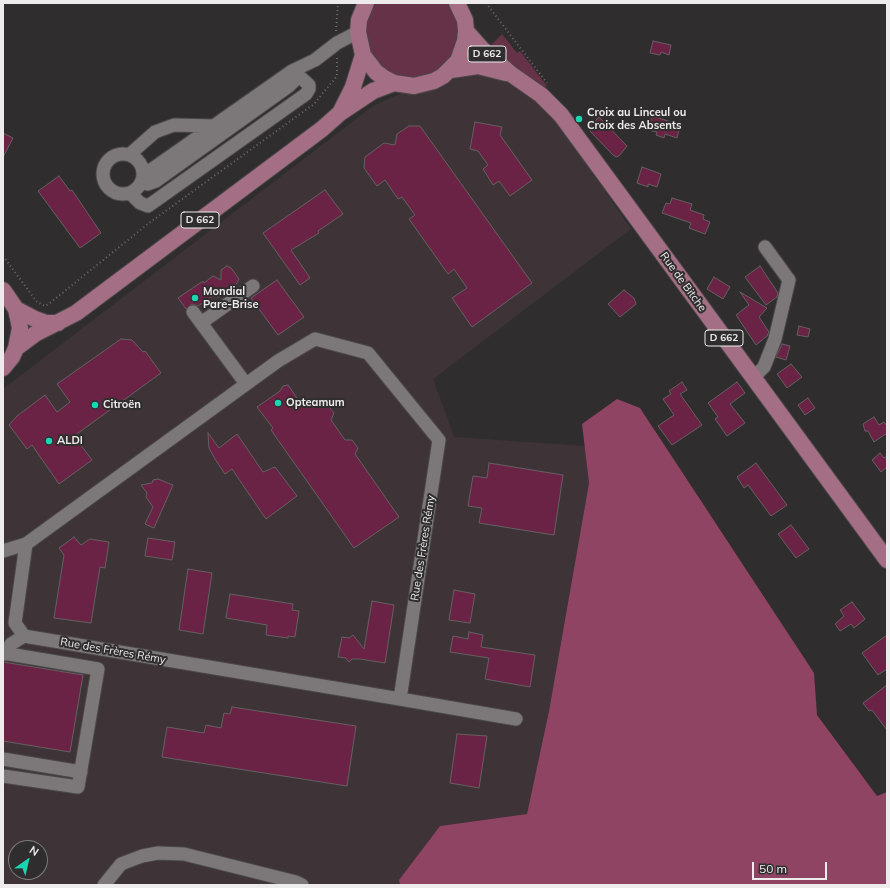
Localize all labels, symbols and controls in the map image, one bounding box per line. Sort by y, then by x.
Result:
road number: D 662 [468,46,506,62]
place label: Croix au Linceul ou Croix des Absents [587,106,686,132]
marker: Croix au Linceul ou Croix des Absents [574,114,584,124]
road number: D 662 [181,212,219,228]
street label: Rue de Bitche [657,250,709,314]
place label: Mondial Pare-Brise [203,285,258,311]
marker: Mondial Pare-Brise [190,293,200,303]
road number: D 662 [705,330,743,346]
place label: Opteamum [286,396,345,410]
place label: Citroën [103,398,141,412]
marker: Opteamum [273,398,283,408]
marker: Citroën [90,400,100,410]
place label: ALDI [57,434,83,448]
marker: ALDI [44,436,54,446]
street label: Rue des Frères Rémy [408,494,438,602]
street label: Rue des Frères Rémy [59,635,167,667]
north arrow [8,840,48,880]
text: N [27,843,42,859]
scale bar [754,854,829,880]
text: 50 m [759,861,787,876]

